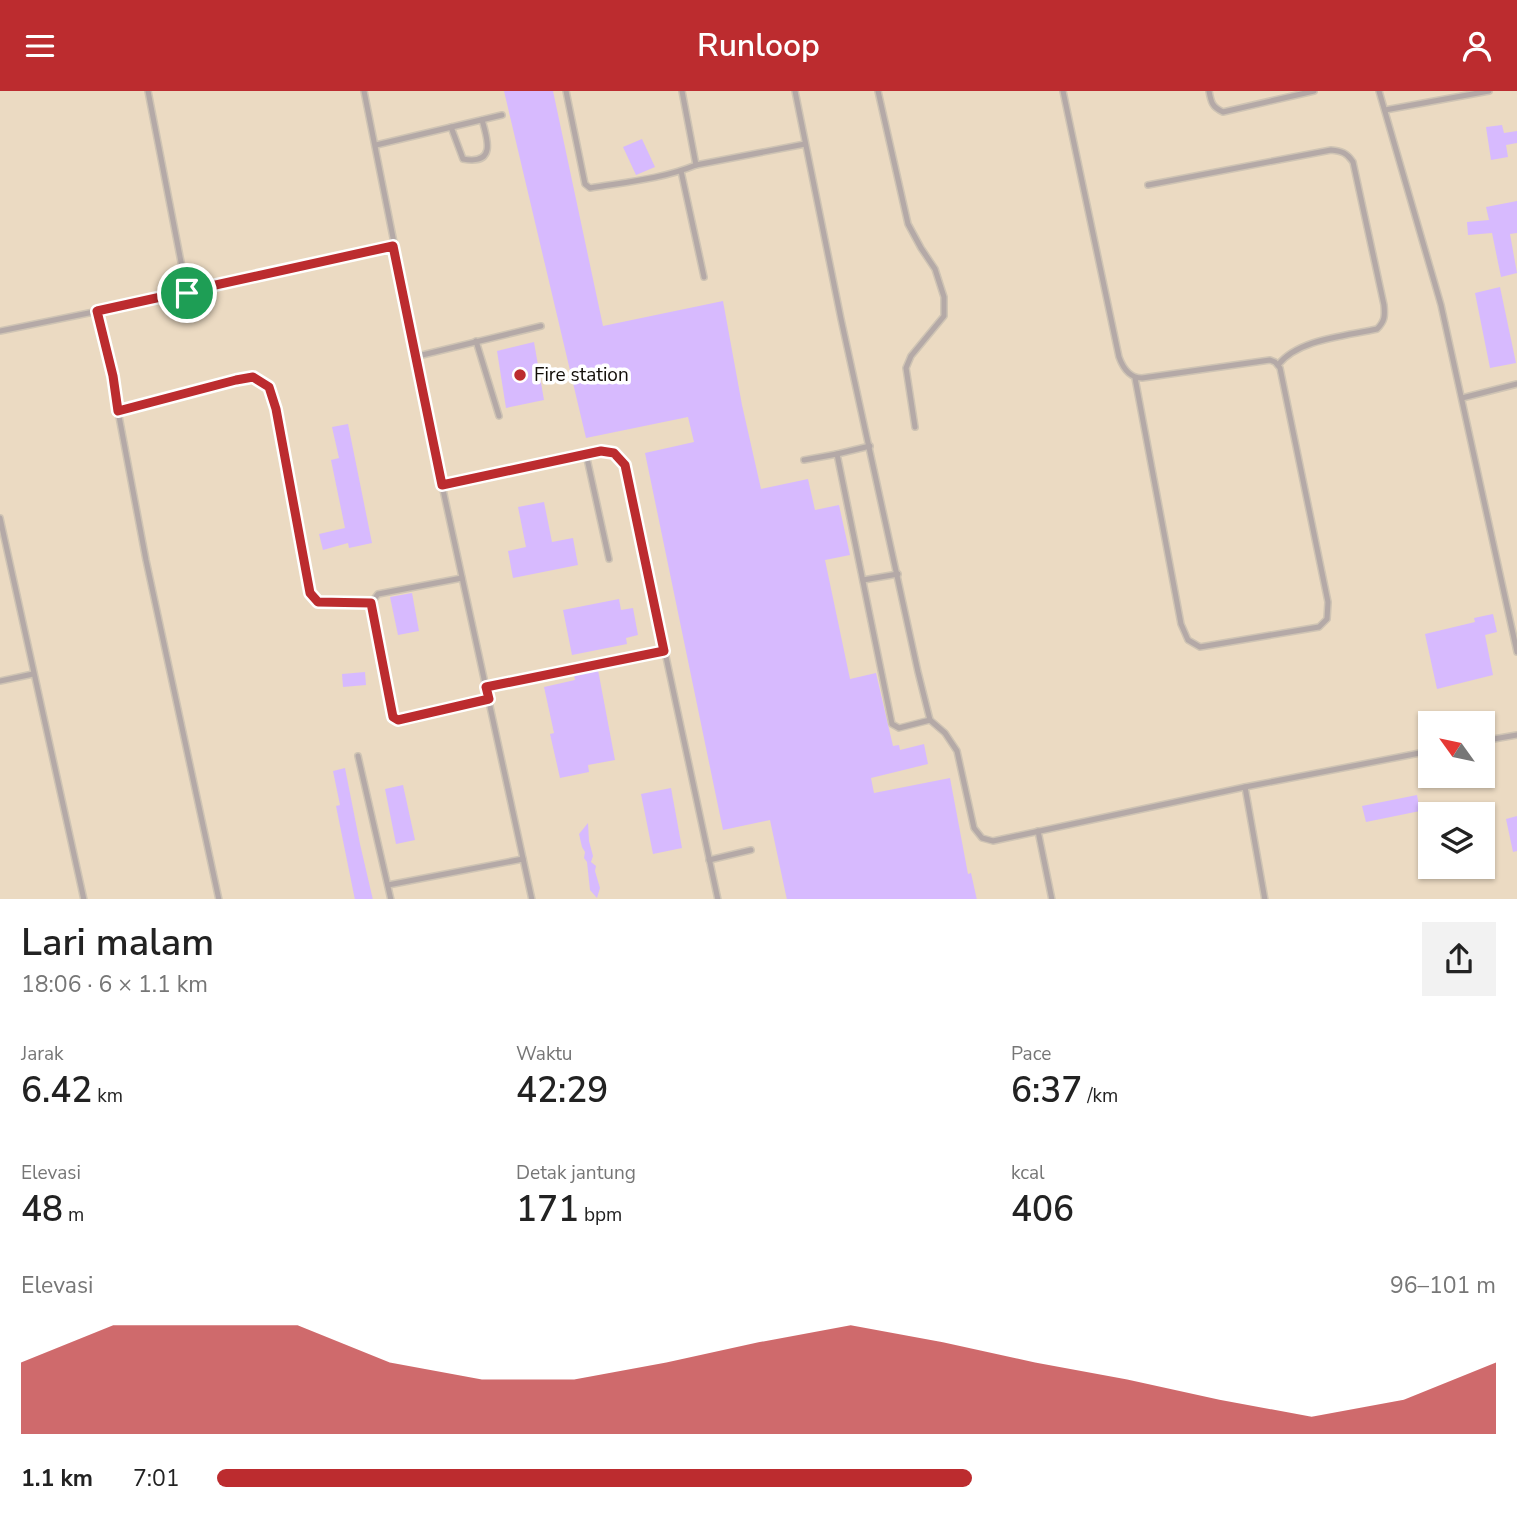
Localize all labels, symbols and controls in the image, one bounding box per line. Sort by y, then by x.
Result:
text: Runloop [697,24,820,67]
icon: menu [21,27,59,65]
icon: person [1458,27,1496,65]
pin [157,263,217,323]
icon: arrive [168,274,206,312]
place label: Fire station [534,362,629,388]
marker: Fire station [512,367,528,383]
north arrow [1418,711,1494,787]
map controls [1418,711,1495,879]
button: layers [1418,802,1495,879]
text: Lari malam [21,917,214,968]
button: share [1422,922,1496,996]
text: 18:06 · 6 × 1.1 km [21,969,208,1000]
text: Jarak [21,1041,64,1067]
text: Waktu [516,1041,572,1067]
text: Pace [1011,1041,1051,1067]
text: 6.42 [21,1067,92,1114]
text: 42:29 [516,1067,608,1114]
text: 6:37 [1011,1067,1082,1114]
text: km [92,1083,123,1109]
text: /km [1082,1083,1118,1109]
text: Elevasi [21,1160,81,1186]
text: Detak jantung [516,1160,636,1186]
text: kcal [1011,1160,1045,1186]
text: 48 [21,1186,63,1233]
text: 171 [516,1186,579,1233]
text: 406 [1011,1186,1074,1233]
text: m [63,1202,84,1228]
text: bpm [579,1202,622,1228]
text: Elevasi [21,1270,93,1301]
text: 96–101 m [1390,1270,1496,1301]
text: 1.1 km [21,1463,93,1494]
text: 7:01 [133,1463,180,1494]

